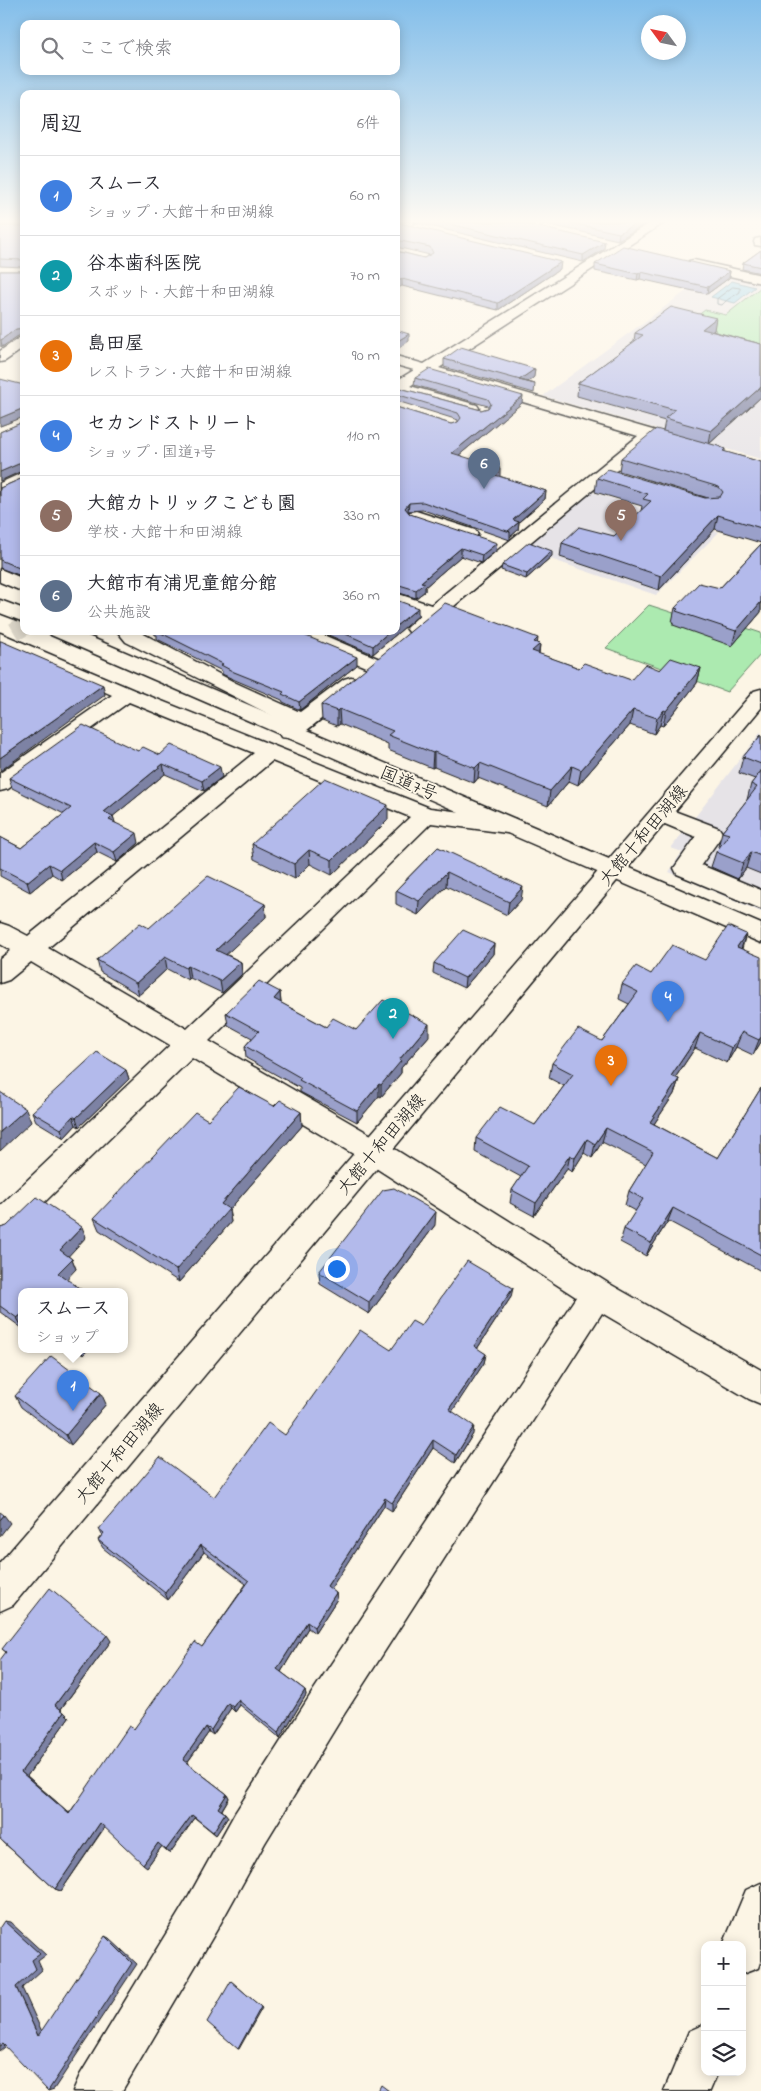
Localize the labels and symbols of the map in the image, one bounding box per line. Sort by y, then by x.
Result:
north arrow [641,15,686,60]
pin: 6 [468,448,500,489]
pin: 5 [605,500,637,541]
street label: 国道7号 [375,761,442,809]
street label: 大館十和田湖線 [594,780,695,893]
pin: 4 [652,981,684,1022]
pin: 2 [377,998,409,1039]
pin: 3 [595,1045,627,1086]
street label: 大館十和田湖線 [332,1089,433,1202]
your location [324,1256,350,1282]
pin: 1 [57,1370,89,1411]
street label: 大館十和田湖線 [70,1398,171,1511]

